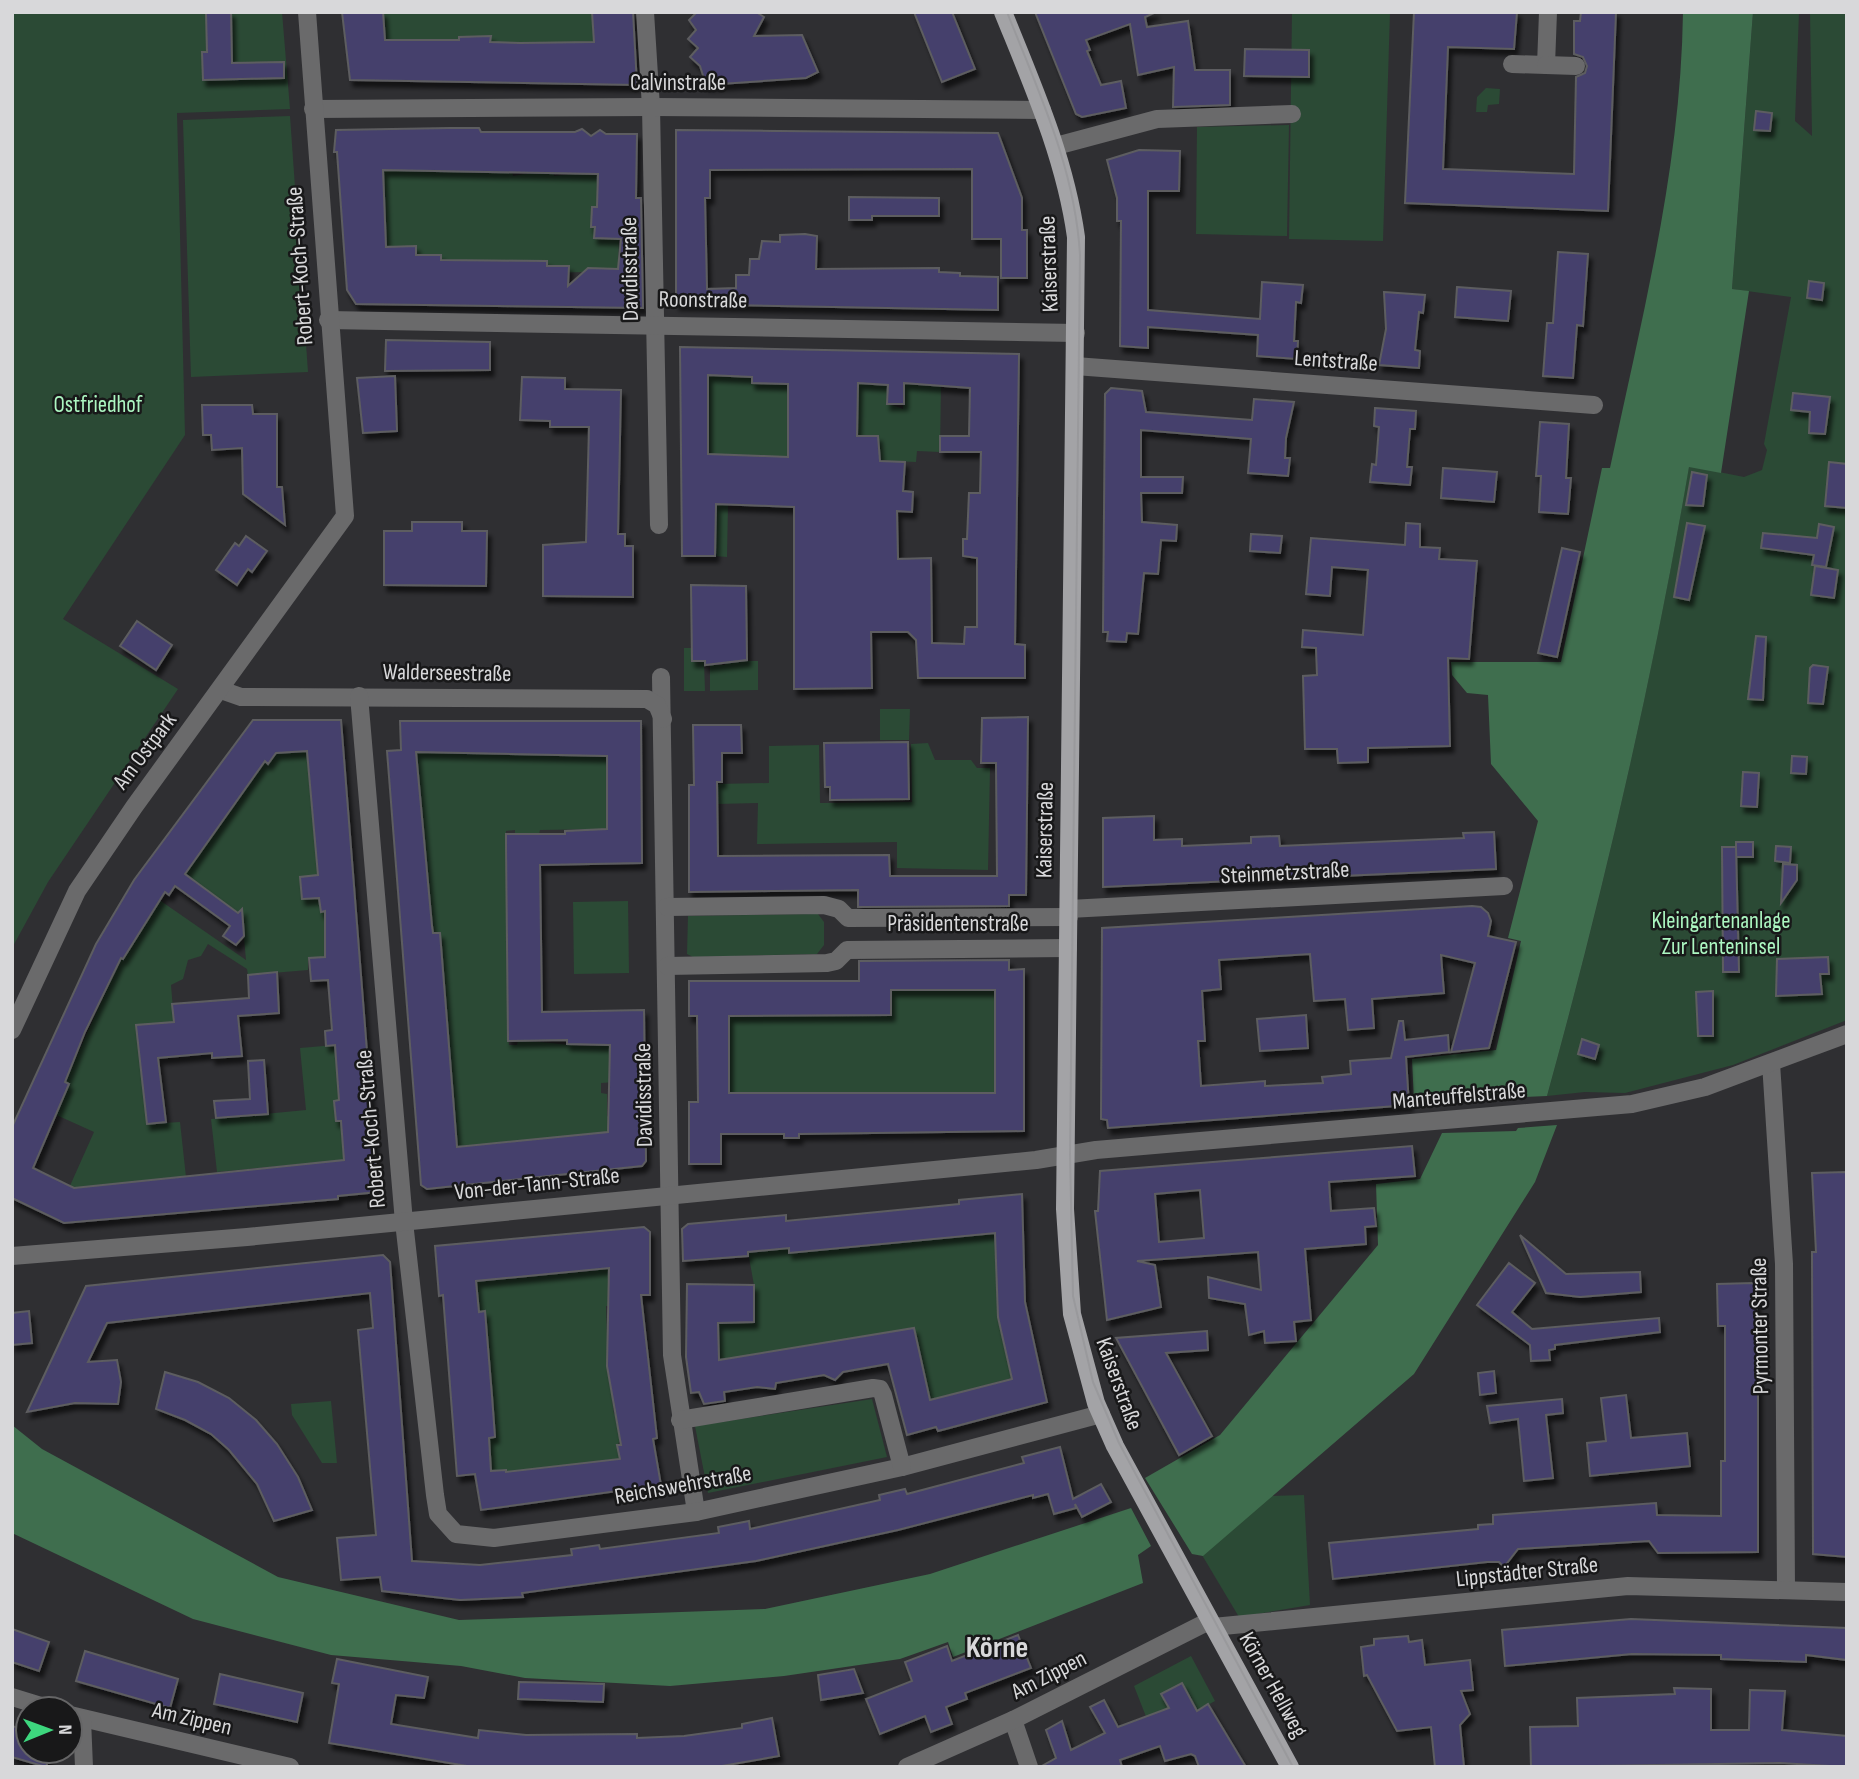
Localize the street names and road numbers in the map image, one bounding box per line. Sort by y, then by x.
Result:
street label: Calvinstraße [630,69,726,97]
street label: Robert-Koch-Straße [280,186,320,346]
street label: Kaiserstraße [1033,215,1065,313]
street label: Davidisstraße [615,217,645,321]
street label: Roonstraße [658,285,748,315]
street label: Lentstraße [1293,344,1379,378]
street label: Walderseestraße [382,658,512,688]
street label: Am Ostpark [106,707,183,796]
street label: Kaiserstraße [1030,782,1060,878]
street label: Steinmetzstraße [1220,856,1350,890]
street label: Präsidentenstraße [887,910,1029,938]
street label: Davidisstraße [629,1043,659,1147]
street label: Robert-Koch-Straße [350,1049,392,1209]
street label: Manteuffelstraße [1391,1076,1527,1116]
street label: Von-der-Tann-Straße [453,1161,621,1207]
street label: Pyrmonter Straße [1745,1257,1775,1395]
street label: Kaiserstraße [1089,1334,1149,1434]
street label: Reichswehrstraße [612,1459,754,1511]
street label: Lippstädter Straße [1455,1551,1599,1593]
street label: Körner Hellweg [1233,1627,1313,1743]
street label: Am Zippen [1006,1644,1091,1706]
street label: Am Zippen [149,1696,234,1742]

